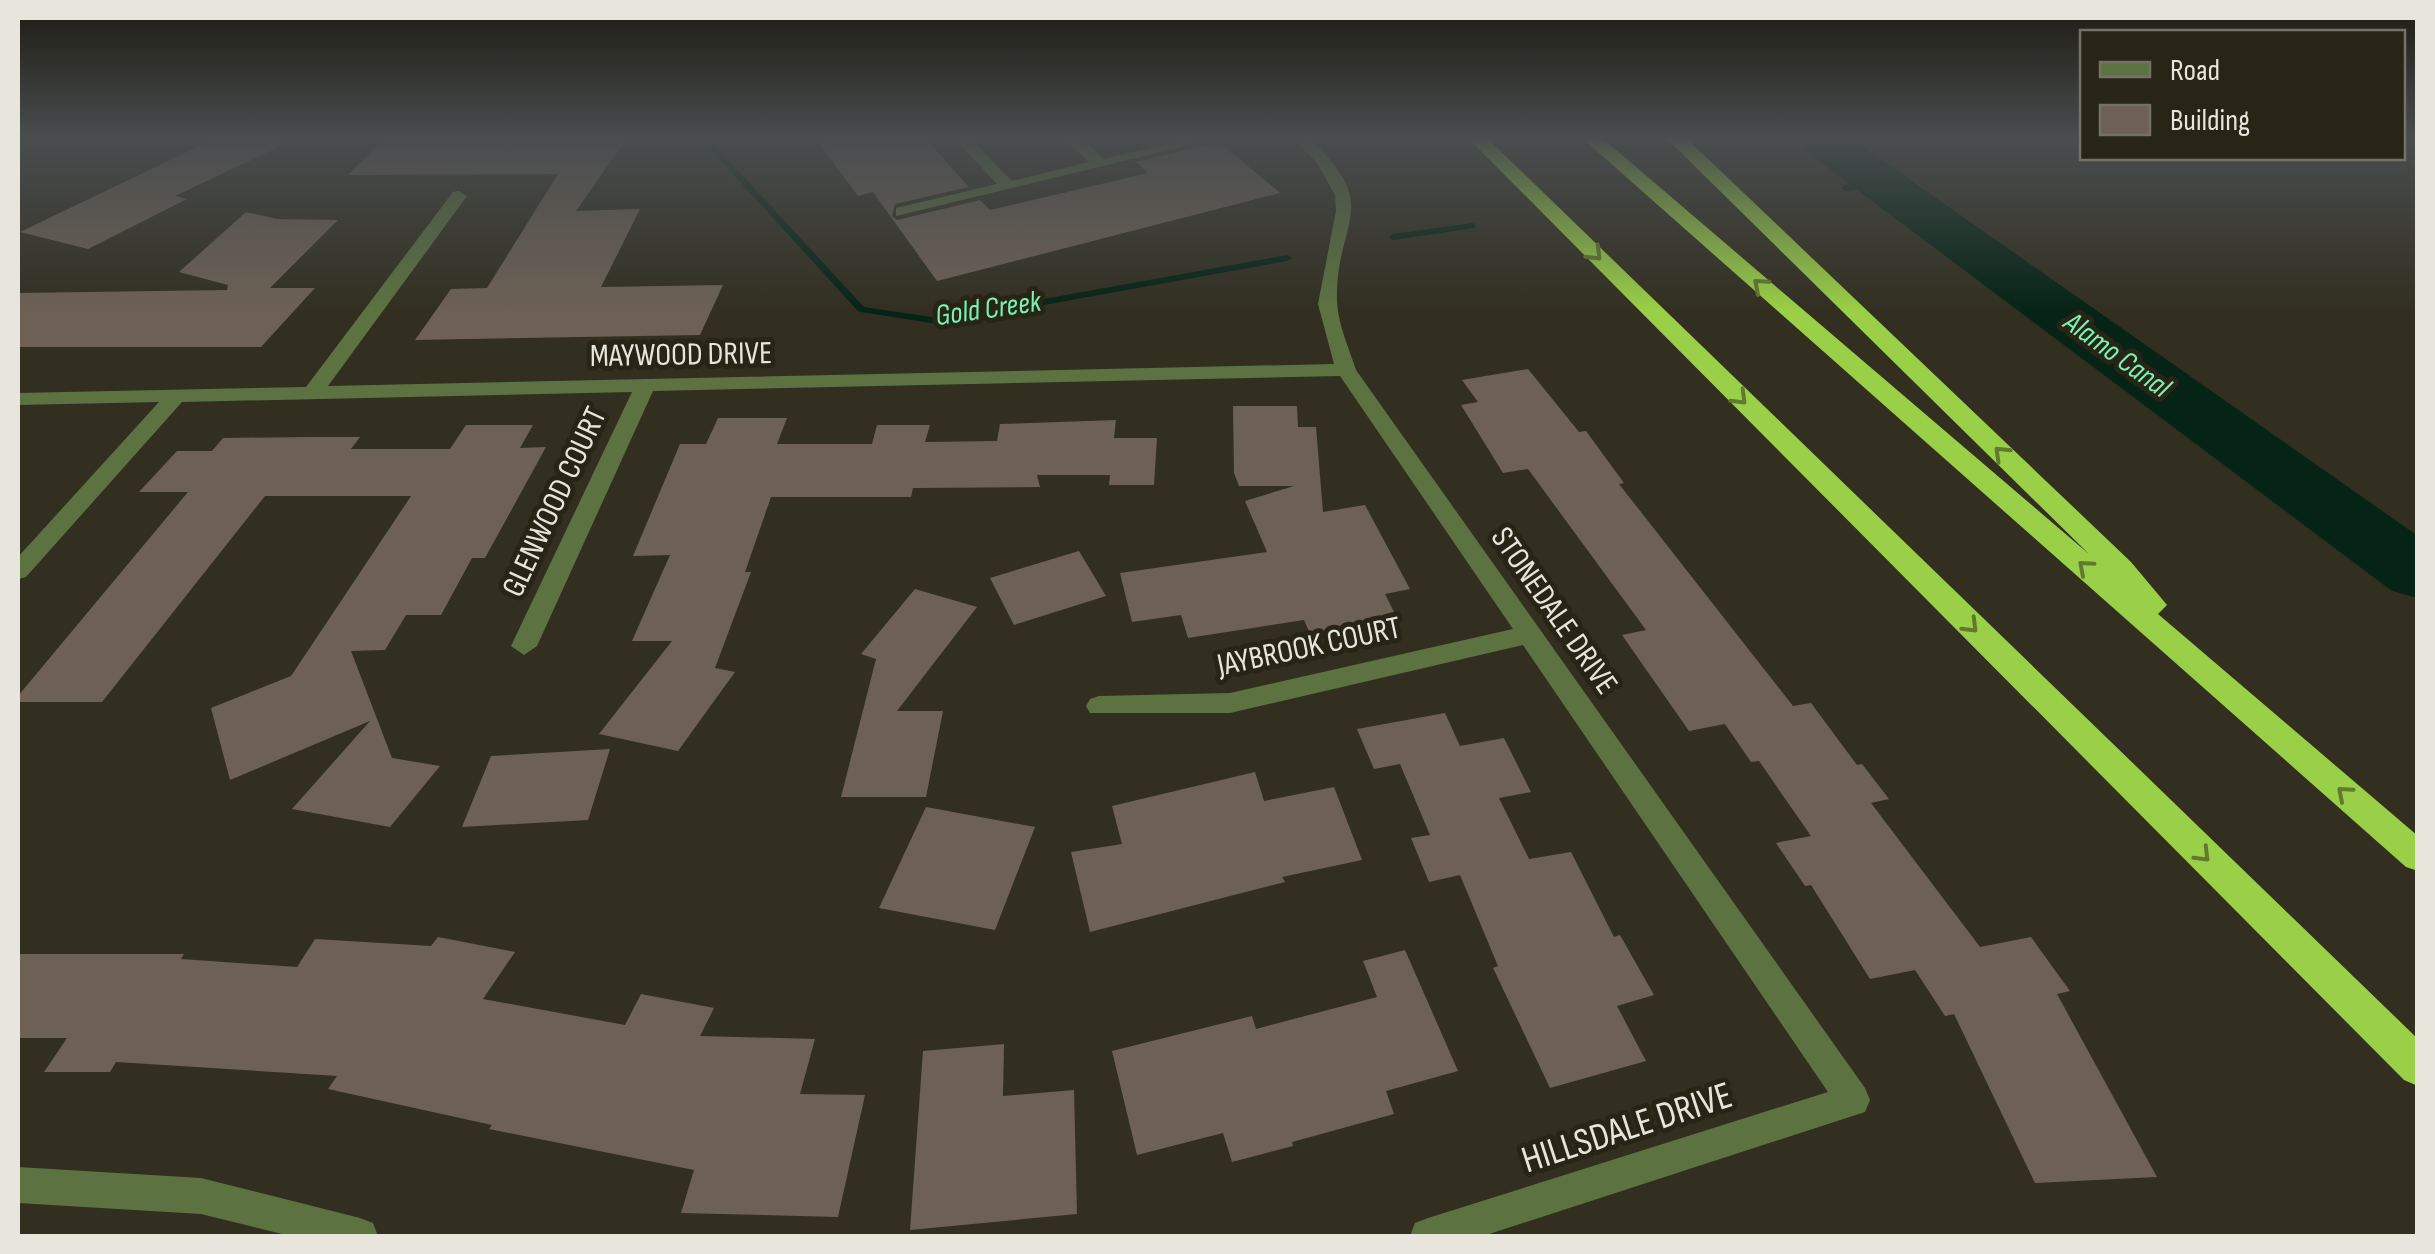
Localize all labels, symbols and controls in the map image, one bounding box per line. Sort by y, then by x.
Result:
legend [2080,30,2405,160]
text: Road [2170,53,2220,89]
text: Building [2170,103,2250,139]
one-way arrow [1583,243,1601,261]
one-way arrow [1753,278,1772,296]
water label: Gold Creek [933,284,1044,334]
water label: Alamo Canal [2056,304,2178,407]
street label: MAYWOOD DRIVE [589,334,773,376]
one-way arrow [1729,386,1747,404]
street label: GLENWOOD COURT [494,401,616,603]
one-way arrow [1994,447,2013,465]
street label: STONEDALE DRIVE [1482,520,1626,702]
one-way arrow [2078,560,2096,578]
street label: JAYBROOK COURT [1213,609,1404,686]
one-way arrow [1960,615,1978,633]
one-way arrow [2337,786,2356,804]
one-way arrow [2191,843,2209,861]
street label: HILLSDALE DRIVE [1516,1073,1738,1183]

